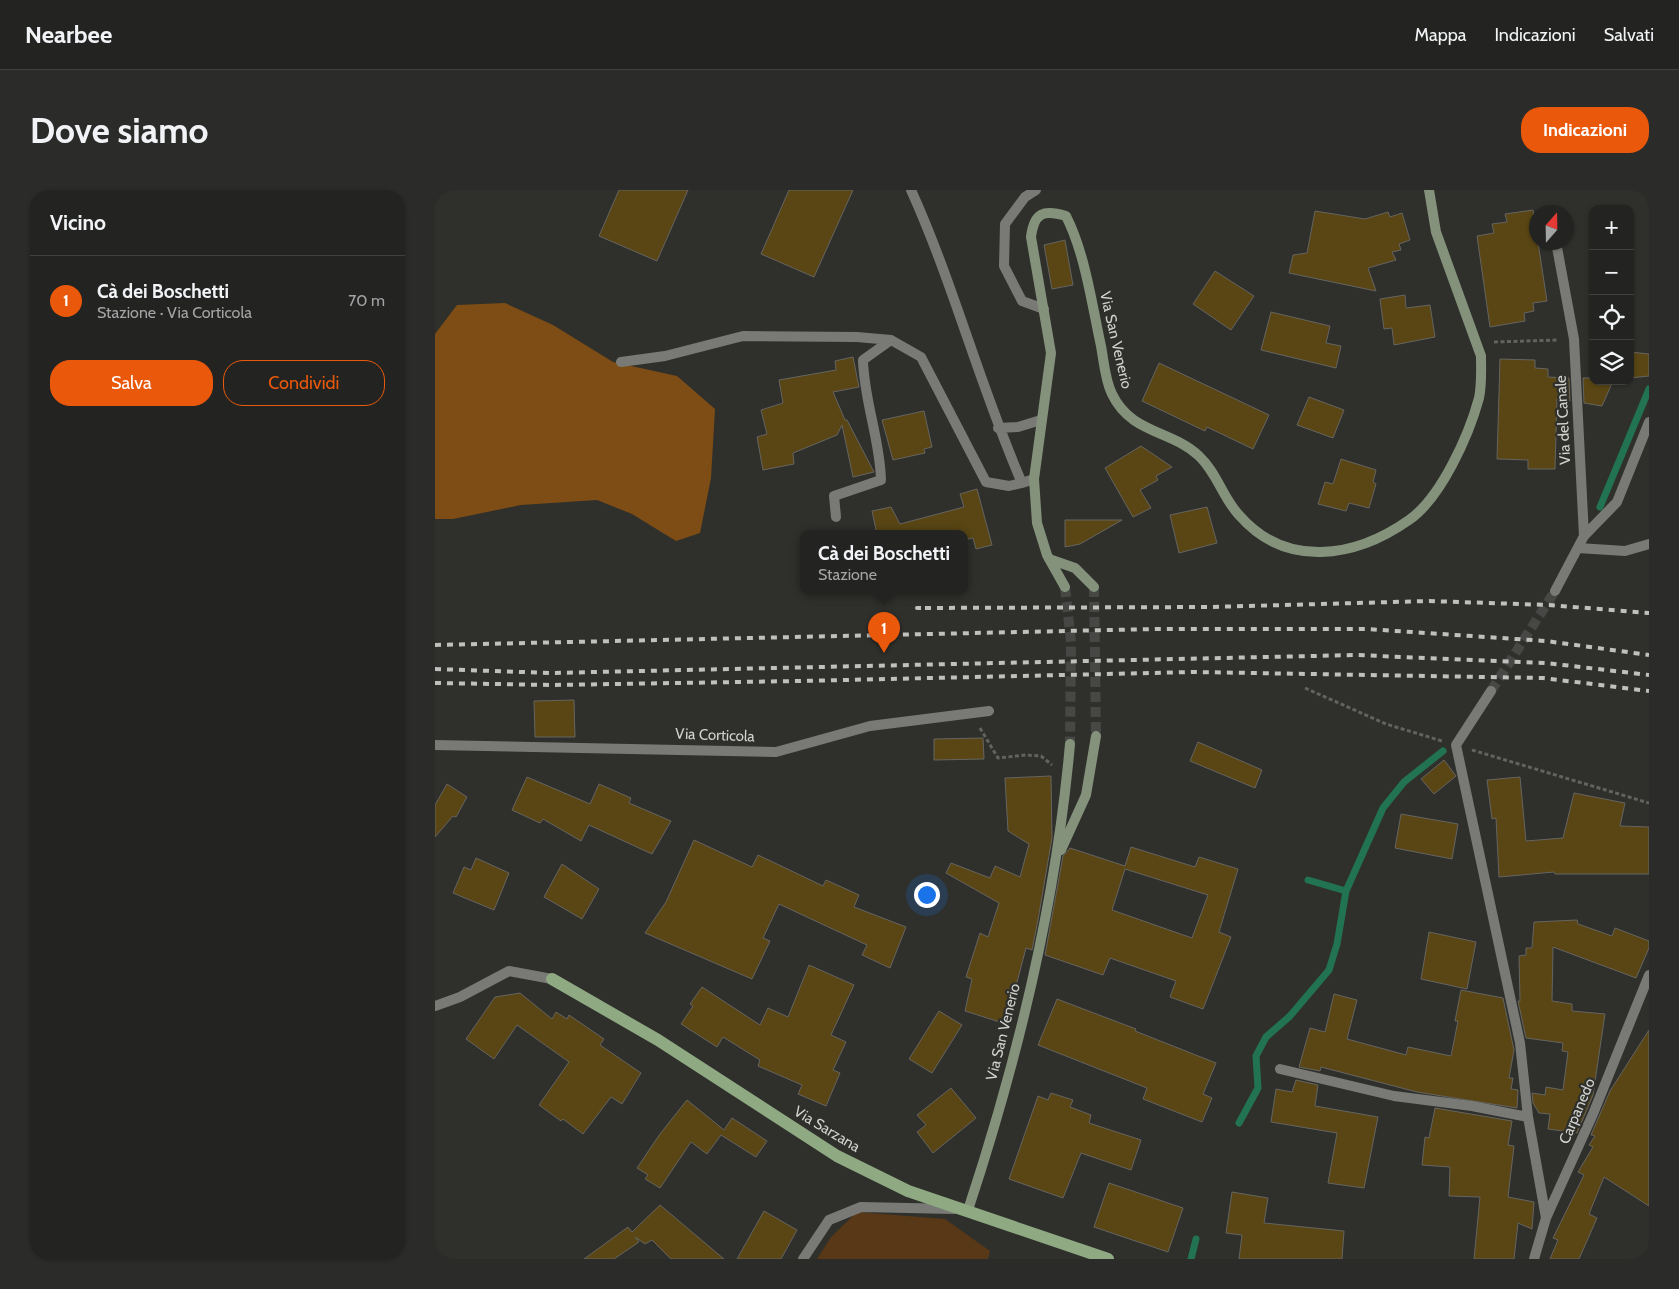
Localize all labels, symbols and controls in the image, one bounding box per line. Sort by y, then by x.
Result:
text: Nearbee [25,20,112,49]
text: Mappa [1415,24,1466,46]
text: Indicazioni [1494,24,1576,46]
text: Salvati [1604,24,1654,46]
button: Indicazioni [1521,107,1649,153]
text: Dove siamo [30,109,209,152]
north arrow [1529,205,1574,250]
map controls [1589,205,1634,385]
button: + [1589,205,1634,250]
text: Vicino [50,210,106,235]
button: − [1589,250,1634,295]
text: Cà dei Boschetti [97,280,229,303]
street label: Via San Venerio [1096,290,1136,390]
text: 1 [63,291,69,310]
text: 70 m [348,291,385,310]
button: locate [1589,295,1634,340]
text: Stazione · Via Corticola [97,303,252,322]
button: layers [1589,340,1634,385]
button: Salva [50,360,213,406]
button: Condividi [223,360,385,406]
street label: Via del Canale [1552,374,1574,465]
popup [800,530,968,595]
text: Cà dei Boschetti [818,542,950,565]
text: Stazione [818,565,877,584]
pin: 1 [868,612,900,653]
street label: Via Corticola [675,725,756,745]
your location [914,882,940,908]
street label: Via San Venerio [982,982,1024,1082]
street label: Carpanedo [1555,1076,1599,1146]
street label: Via Sarzana [791,1102,864,1156]

